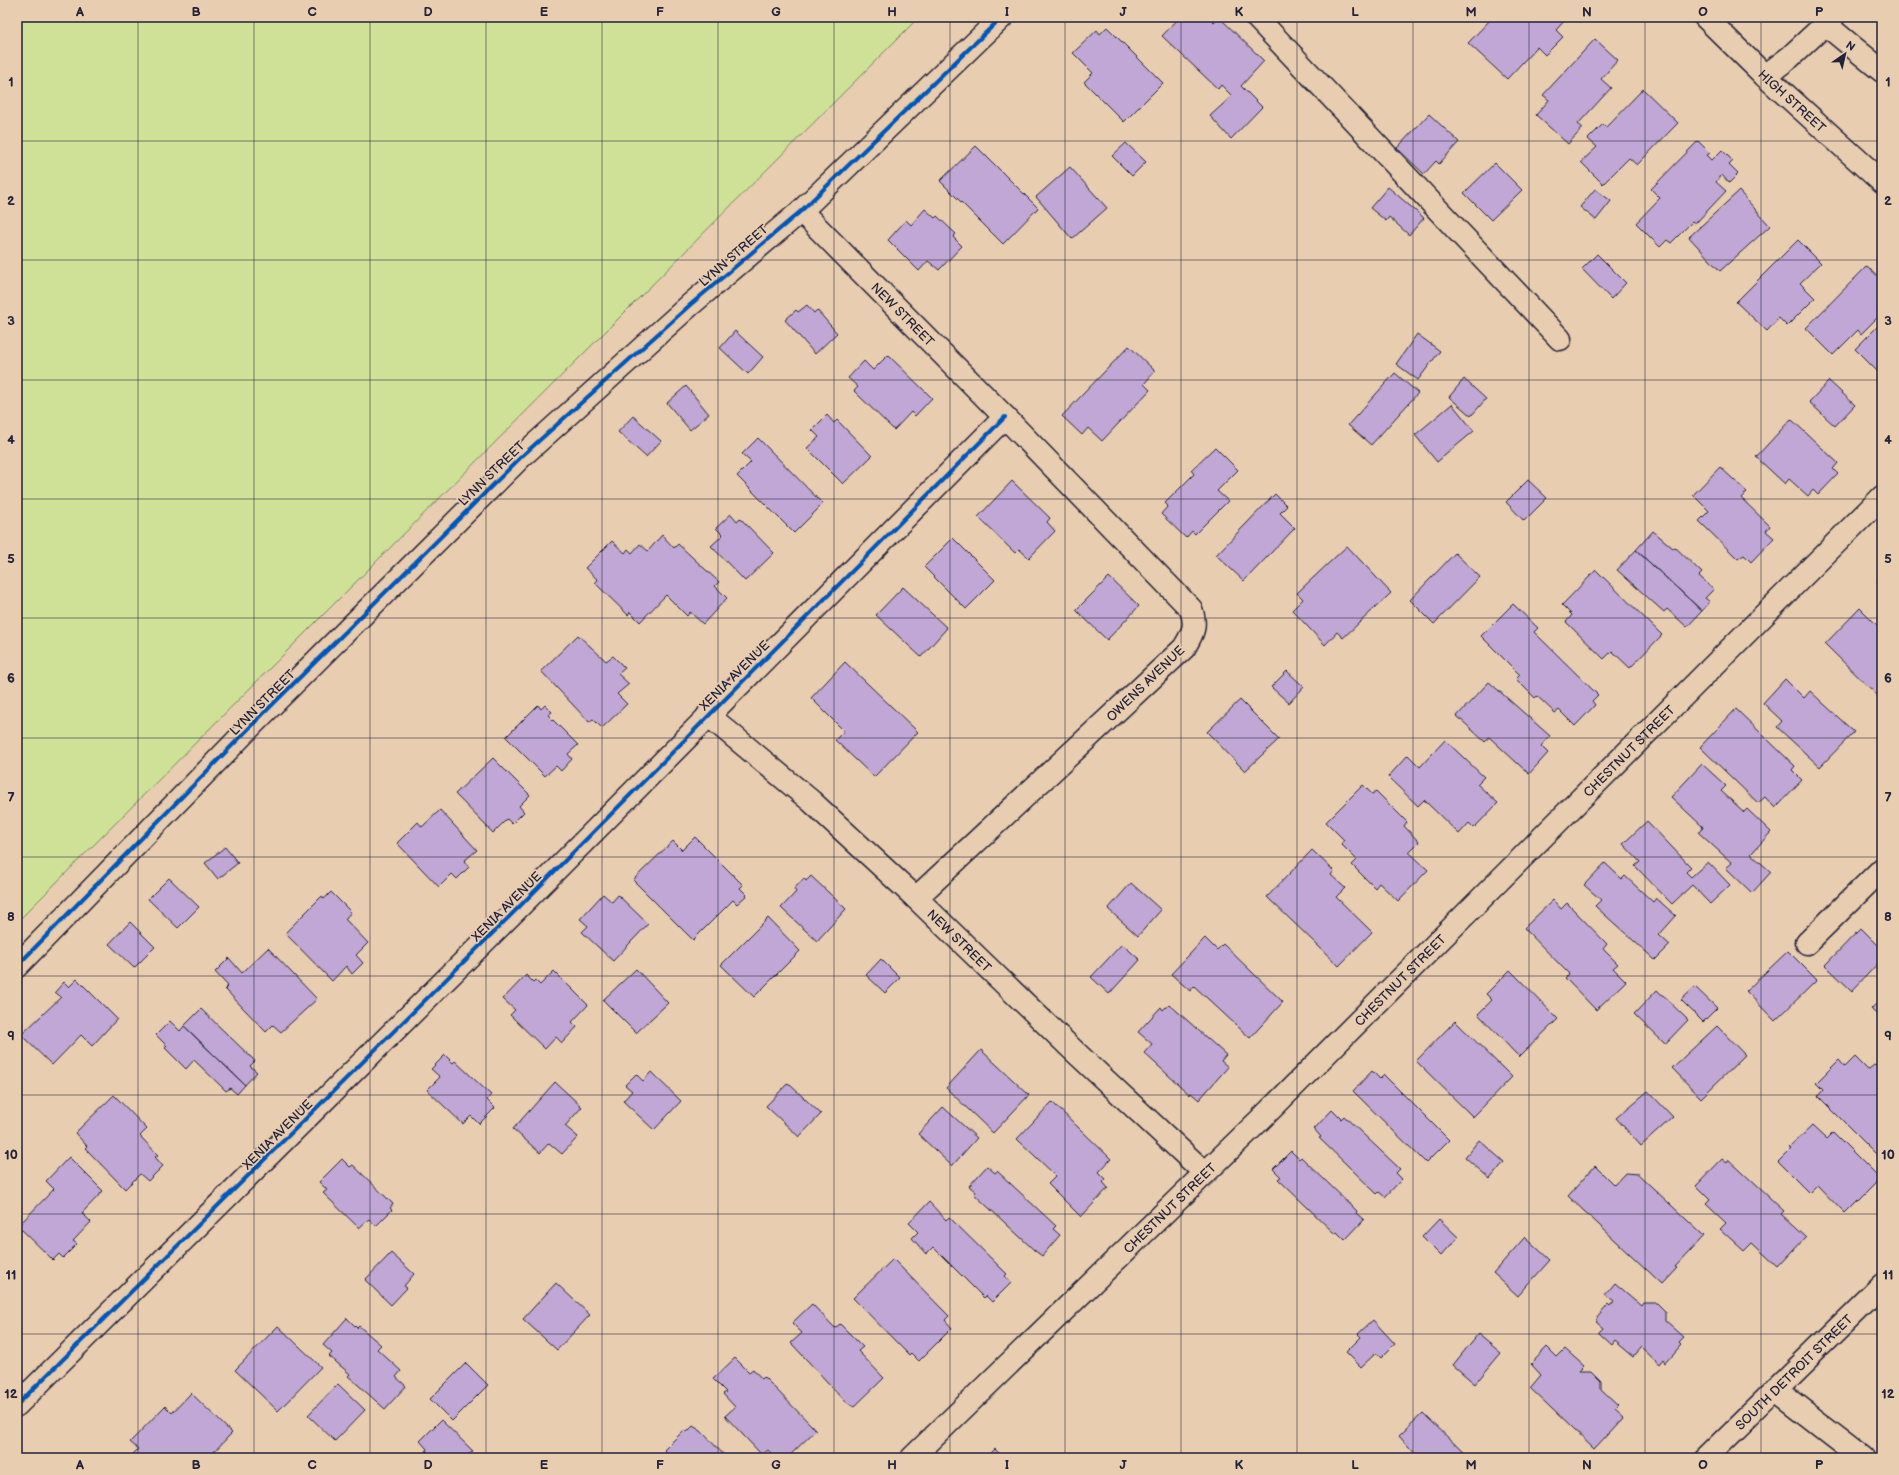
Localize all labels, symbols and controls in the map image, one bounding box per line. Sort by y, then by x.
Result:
text: A [75,4,84,20]
text: B [191,4,201,20]
text: C [307,4,317,20]
text: D [423,4,433,20]
text: E [540,4,549,20]
text: F [656,4,664,20]
text: G [771,4,781,20]
text: H [887,4,897,20]
text: I [1005,4,1009,20]
text: J [1119,4,1127,20]
text: K [1235,4,1244,20]
text: L [1351,4,1359,20]
text: M [1465,4,1477,20]
text: N [1582,4,1592,20]
text: O [1698,4,1708,20]
text: P [1815,4,1824,20]
north arrow [1825,34,1865,74]
text: N [1843,38,1857,54]
street label: HIGH STREET [1754,67,1829,136]
text: 1 [8,74,14,90]
text: 1 [1885,74,1891,90]
text: 2 [7,193,15,209]
text: 2 [1884,193,1892,209]
street label: LYNN STREET [696,221,772,290]
street label: NEW STREET [867,280,937,350]
text: 3 [7,313,15,329]
text: 3 [1884,313,1892,329]
text: 4 [7,432,15,448]
text: 4 [1884,432,1892,448]
street label: LYNN STREET [455,438,528,509]
text: 5 [7,551,15,567]
text: 5 [1884,551,1892,567]
street label: XENIA AVENUE [696,637,773,715]
street label: OWENS AVENUE [1103,642,1188,725]
street label: LYNN STREET [227,666,299,739]
text: 6 [7,670,15,686]
text: 6 [1884,670,1892,686]
street label: CHESTNUT STREET [1580,702,1679,801]
text: 7 [7,790,15,806]
text: 7 [1884,790,1892,806]
street label: XENIA AVENUE [468,868,545,946]
street label: NEW STREET [924,906,995,976]
text: 8 [7,909,15,925]
text: 8 [1884,909,1892,925]
street label: CHESTNUT STREET [1351,931,1450,1030]
text: 9 [7,1028,15,1044]
text: 9 [1884,1028,1892,1044]
street label: XENIA AVENUE [239,1096,316,1174]
text: 10 [4,1147,18,1163]
text: 10 [1881,1147,1895,1163]
street label: CHESTNUT STREET [1120,1160,1220,1257]
text: 11 [6,1267,16,1283]
text: 11 [1883,1267,1893,1283]
street label: SOUTH DETROIT STREET [1732,1311,1857,1434]
text: 12 [4,1386,18,1402]
text: 12 [1881,1386,1895,1402]
text: A [75,1457,84,1473]
text: B [191,1457,201,1473]
text: C [307,1457,317,1473]
text: D [423,1457,433,1473]
text: E [540,1457,549,1473]
text: F [656,1457,664,1473]
text: G [771,1457,781,1473]
text: H [887,1457,897,1473]
text: I [1005,1457,1009,1473]
text: J [1119,1457,1127,1473]
text: K [1235,1457,1244,1473]
text: L [1351,1457,1359,1473]
text: M [1465,1457,1477,1473]
text: N [1582,1457,1592,1473]
text: O [1698,1457,1708,1473]
text: P [1815,1457,1824,1473]

